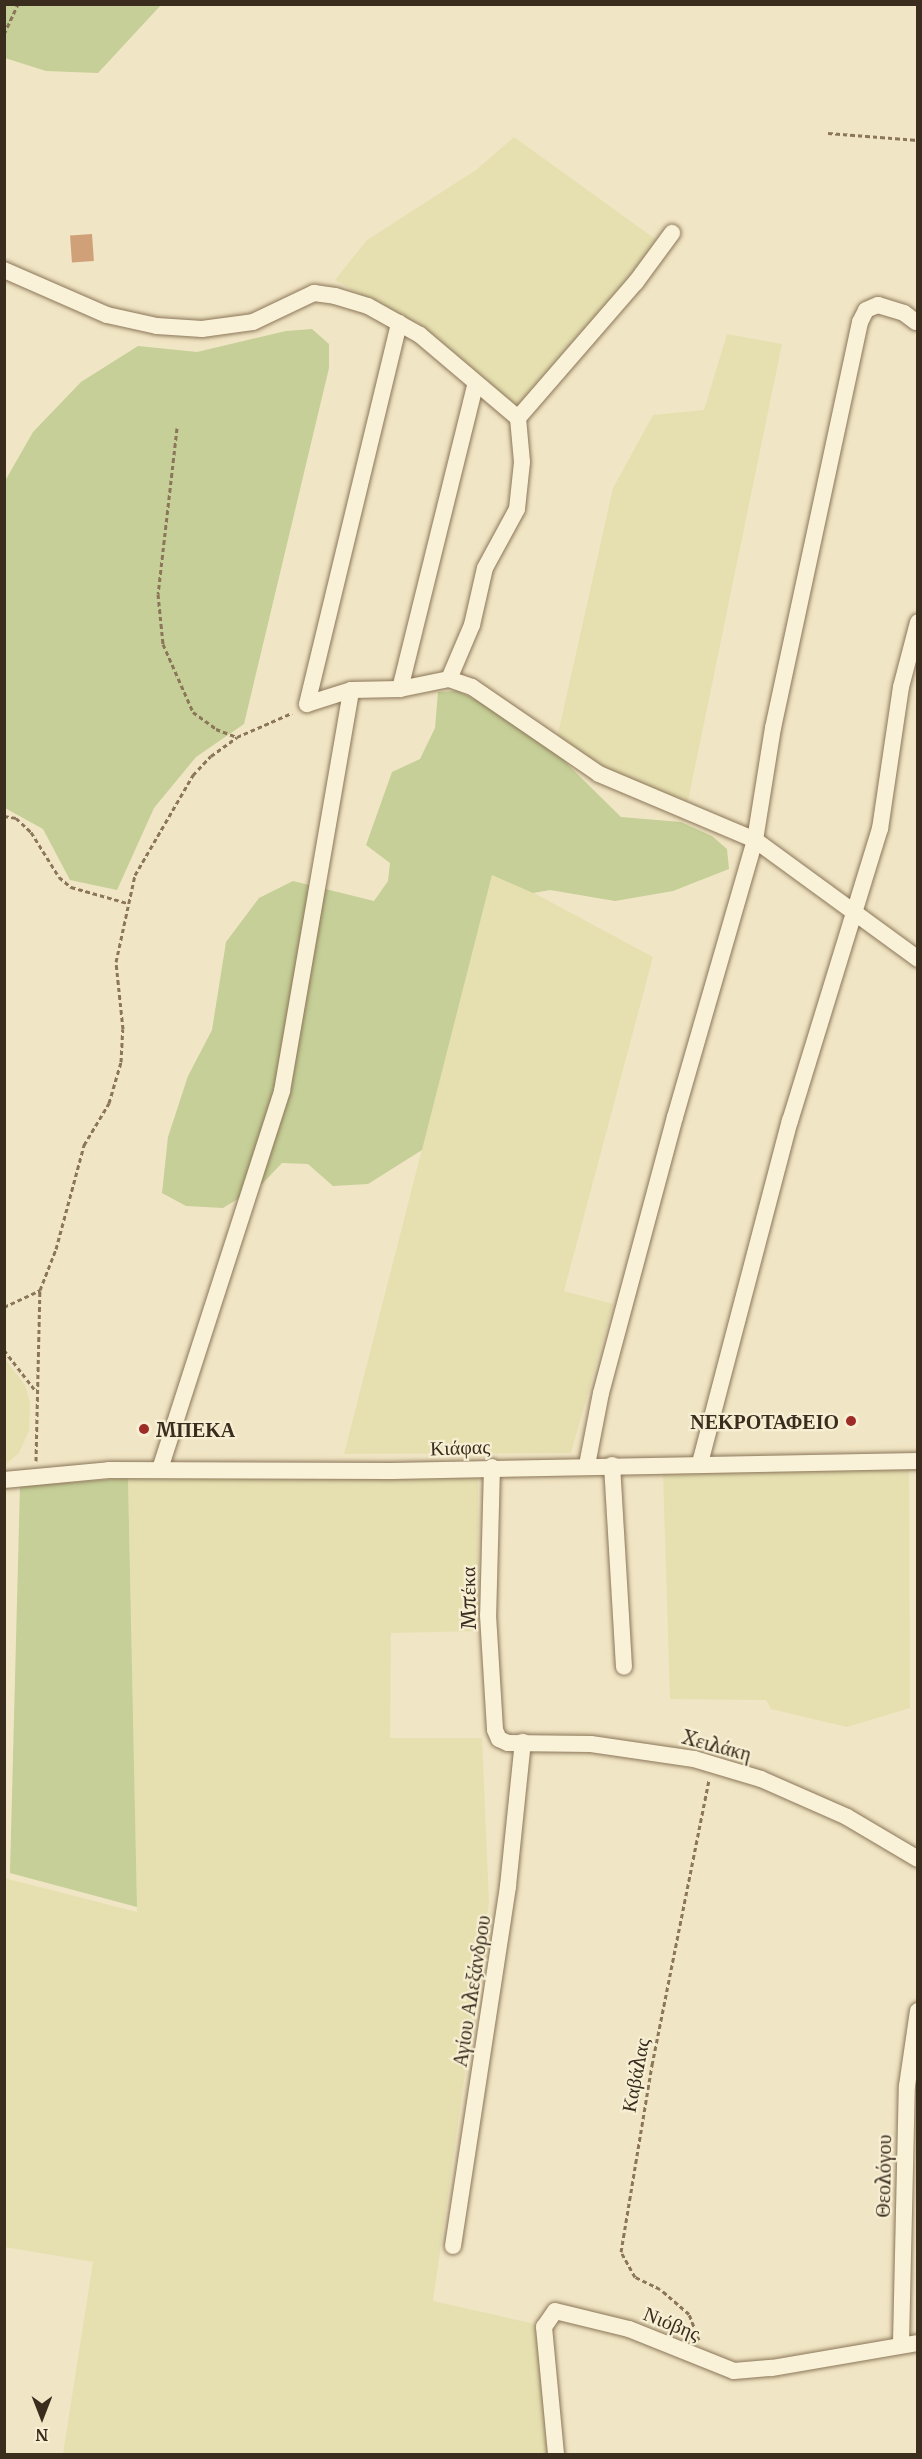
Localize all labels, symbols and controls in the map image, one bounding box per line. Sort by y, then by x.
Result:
place label: ΝΕΚΡΟΤΑΦΕΙΟ [690,1409,839,1433]
marker: ΝΕΚΡΟΤΑΦΕΙΟ [844,1414,858,1428]
place label: ΜΠΕΚΑ [156,1417,235,1441]
marker: ΜΠΕΚΑ [137,1422,151,1436]
street label: Κιάφας [429,1434,491,1460]
street label: Μπέκα [455,1566,481,1630]
street label: Χειλάκη [680,1724,754,1766]
street label: Αγίου Αλεξάνδρου [447,1913,495,2069]
street label: Καβάλας [616,2036,654,2114]
street label: Θεολόγου [870,2134,896,2218]
street label: Νιόβης [640,2301,704,2345]
north arrow [12,2387,72,2447]
text: N [36,2425,48,2445]

